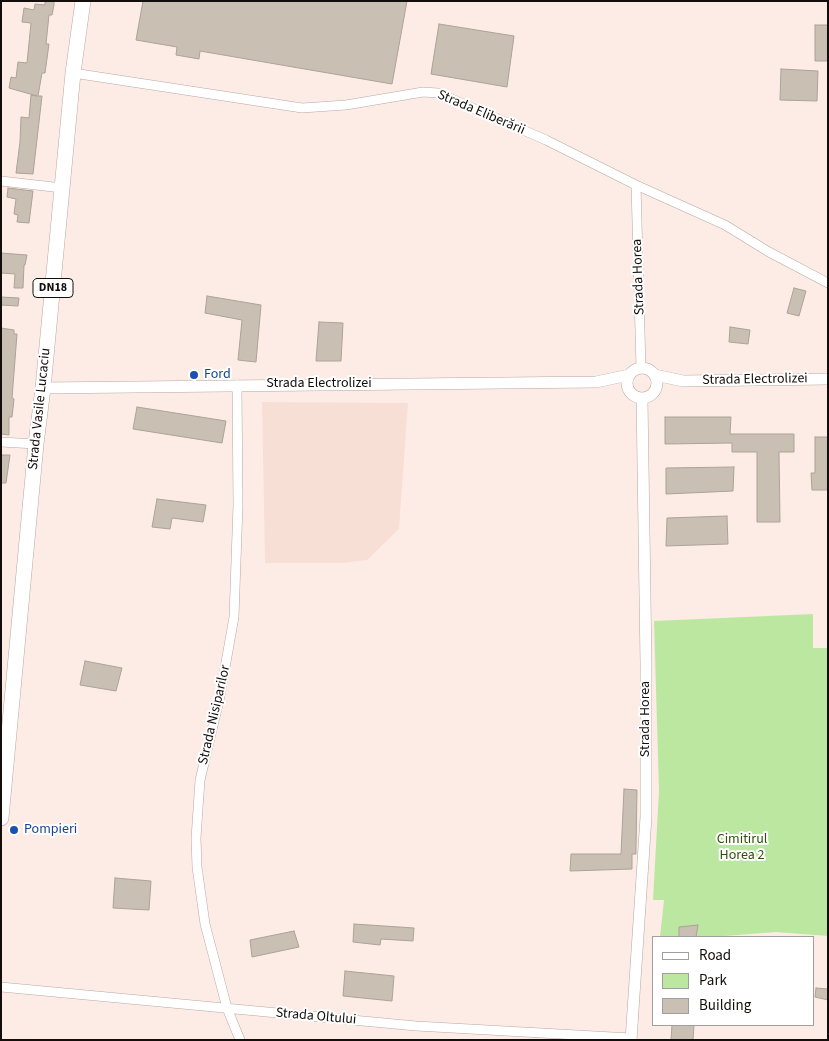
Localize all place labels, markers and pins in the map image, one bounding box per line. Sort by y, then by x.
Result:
place label: Ford [204,367,231,383]
marker: Ford [188,369,200,381]
place label: Pompieri [24,822,77,838]
marker: Pompieri [8,824,20,836]

